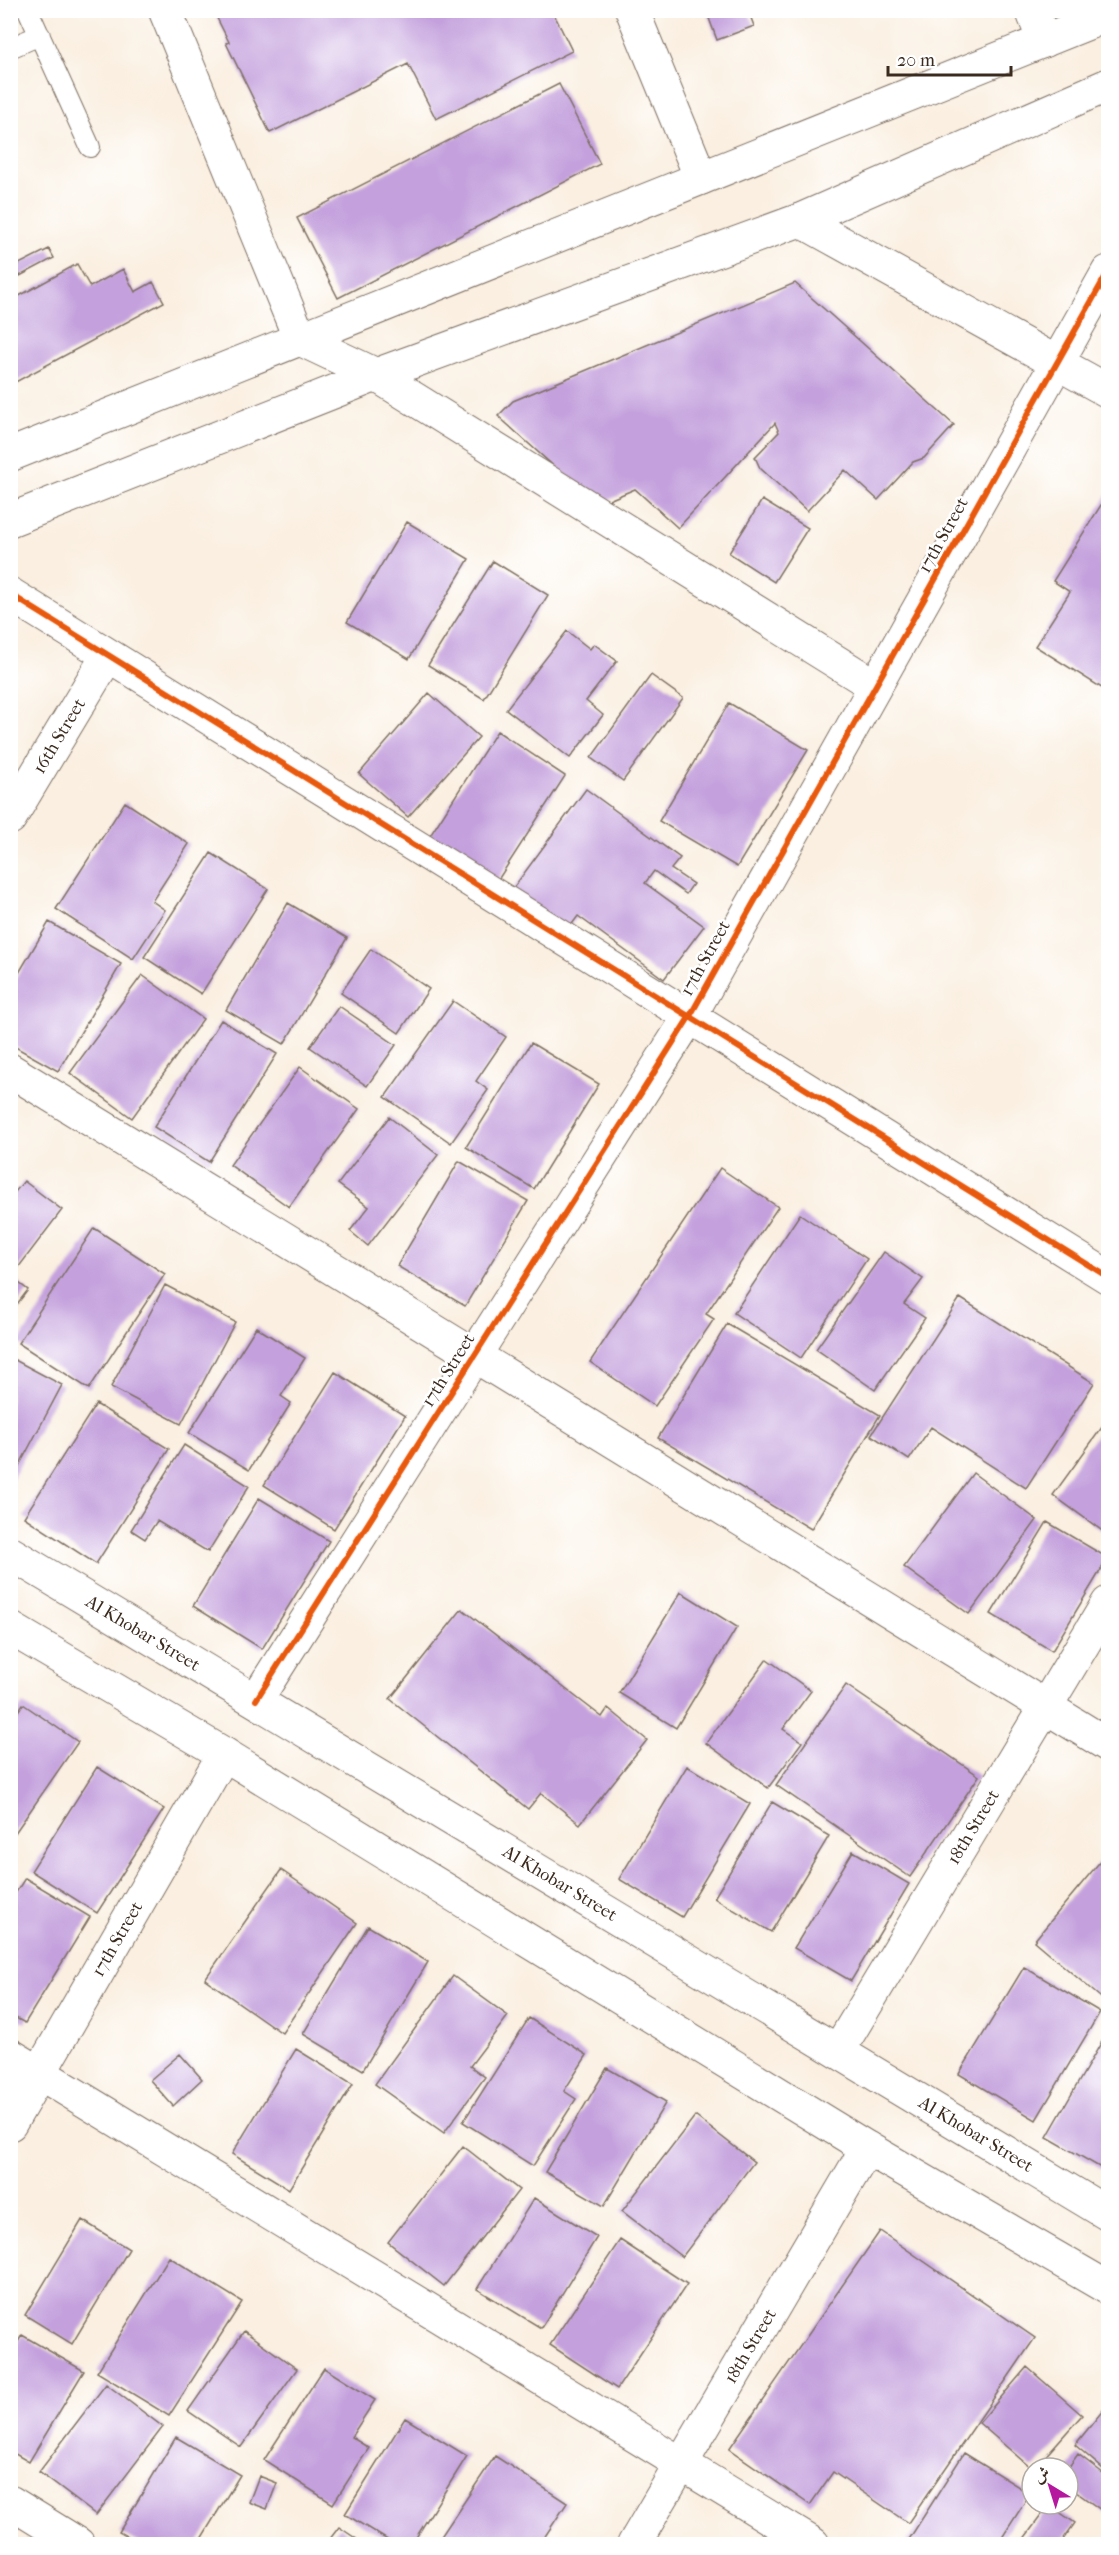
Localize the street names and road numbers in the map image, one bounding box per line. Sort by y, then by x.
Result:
street label: 17th Street [914,493,973,577]
street label: 16th Street [29,694,90,778]
street label: 17th Street [676,916,735,1000]
street label: 17th Street [418,1329,480,1411]
street label: Al Khobar Street [81,1591,204,1676]
street label: 18th Street [943,1786,1004,1868]
street label: Al Khobar Street [498,1841,621,1926]
street label: 17th Street [88,1898,148,1980]
street label: Al Khobar Street [914,2092,1037,2177]
street label: 18th Street [720,2305,781,2387]

